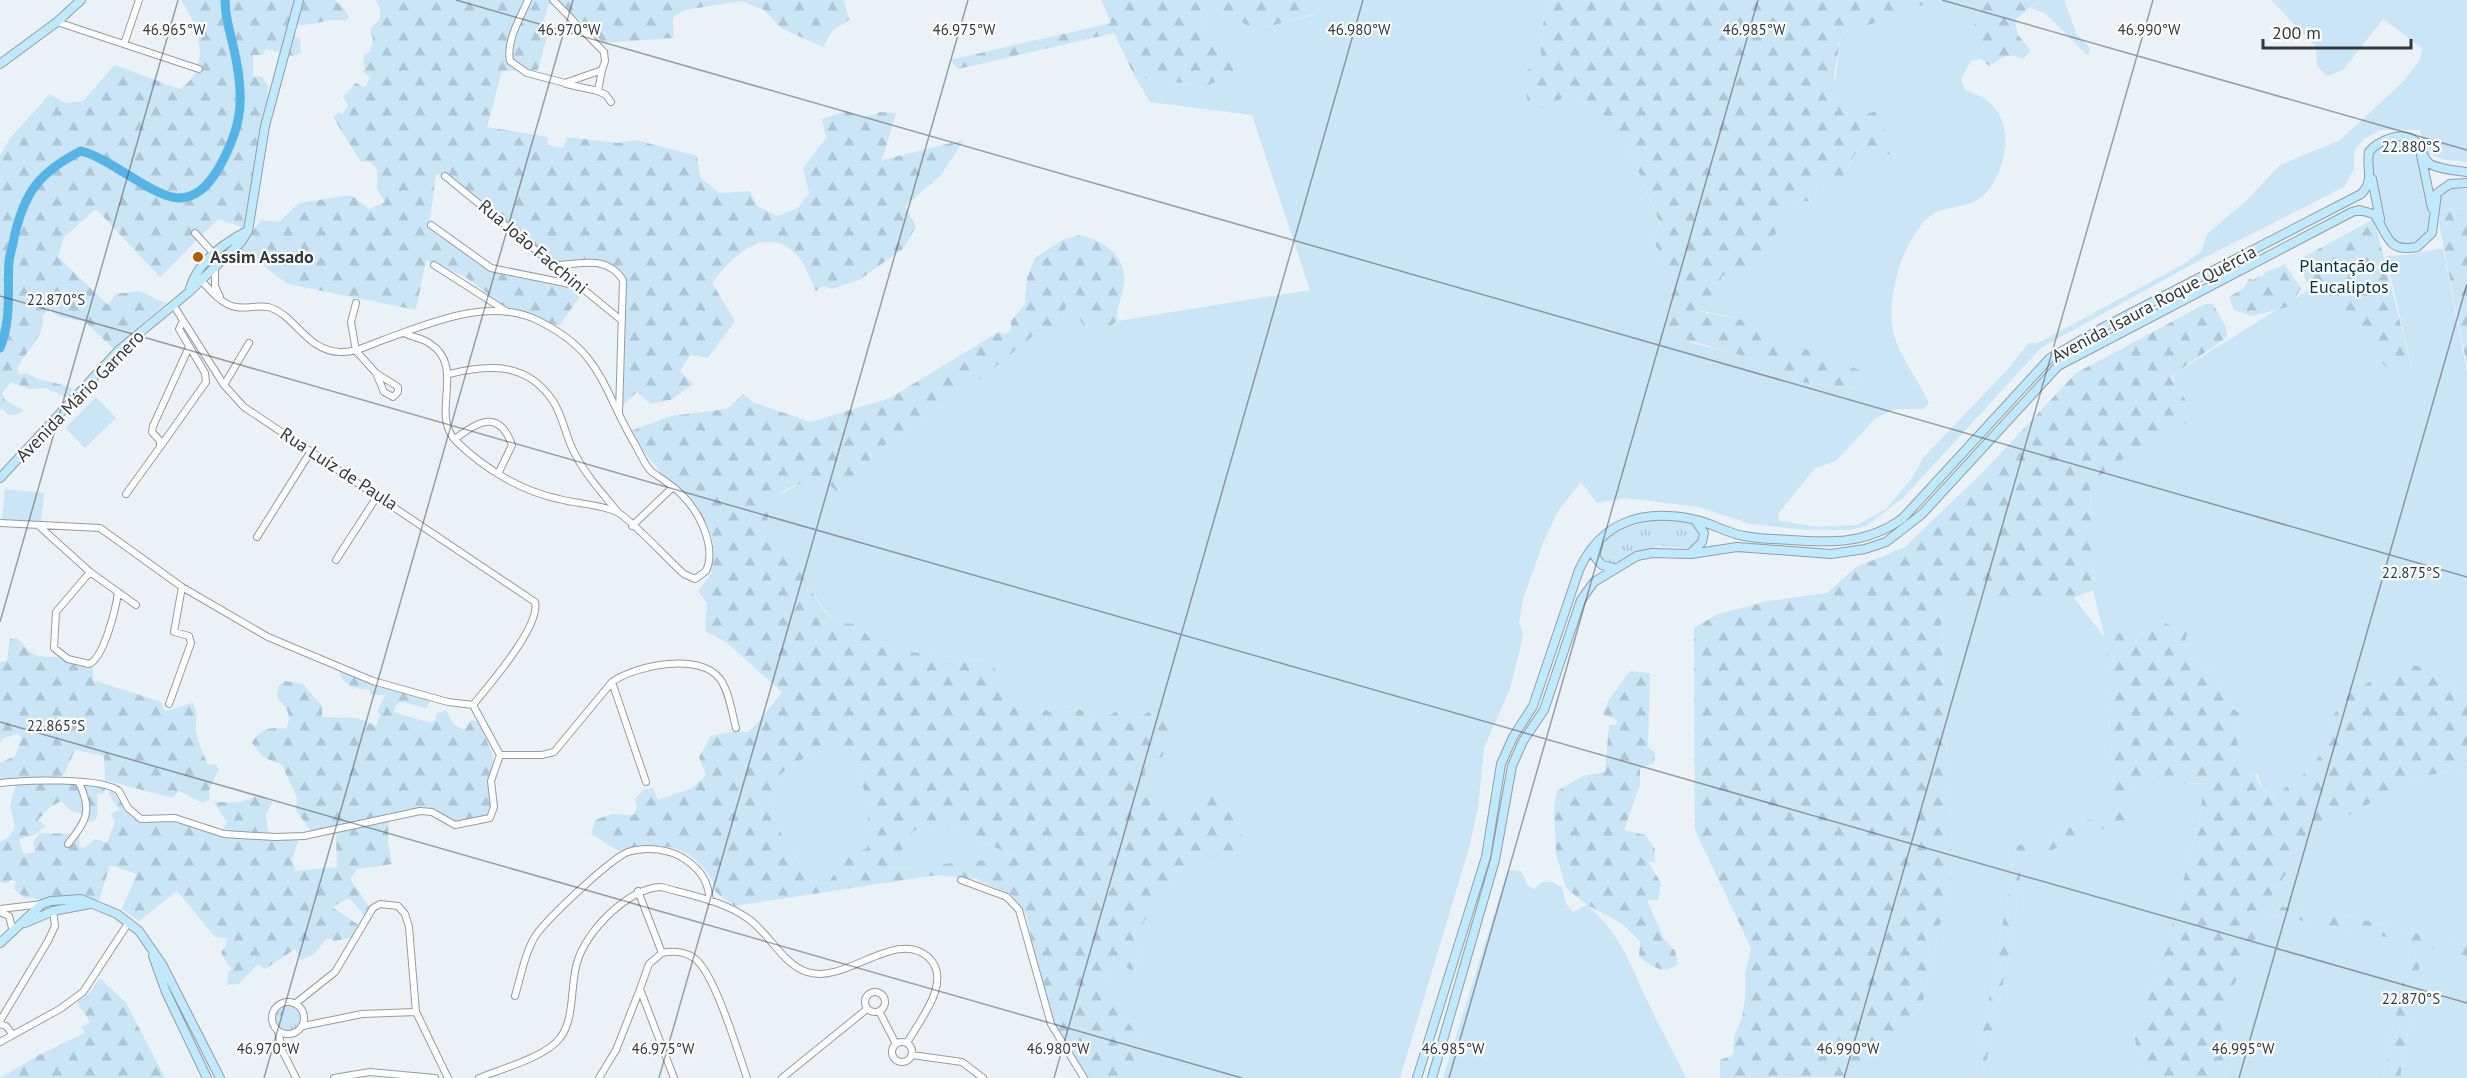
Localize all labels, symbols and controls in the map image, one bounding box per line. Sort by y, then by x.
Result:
scale bar [2263,12,2412,50]
text: 46.965°W [143,20,206,39]
text: 46.970°W [538,20,601,39]
text: 46.975°W [933,20,996,39]
text: 46.980°W [1328,20,1391,39]
text: 46.985°W [1723,20,1786,39]
text: 46.990°W [2118,20,2181,39]
text: 200 m [2272,21,2321,44]
text: 22.880°S [2382,137,2440,156]
street label: Rua João Facchini [474,194,593,299]
street label: Avenida Isaura Roque Quércia [2047,240,2260,367]
place label: Assim Assado [210,245,314,268]
marker: Assim Assado [191,250,205,264]
park label: Plantação de Eucaliptos [2299,254,2399,298]
text: 22.870°S [27,290,85,309]
street label: Avenida Mário Garnero [11,325,149,467]
street label: Rua Luíz de Paula [276,422,402,515]
text: 22.875°S [2382,563,2440,582]
text: 22.865°S [27,716,85,735]
text: 22.870°S [2382,989,2440,1008]
text: 46.970°W [237,1039,300,1058]
text: 46.975°W [632,1039,695,1058]
text: 46.980°W [1027,1039,1090,1058]
text: 46.985°W [1422,1039,1485,1058]
text: 46.990°W [1817,1039,1880,1058]
text: 46.995°W [2212,1039,2275,1058]

